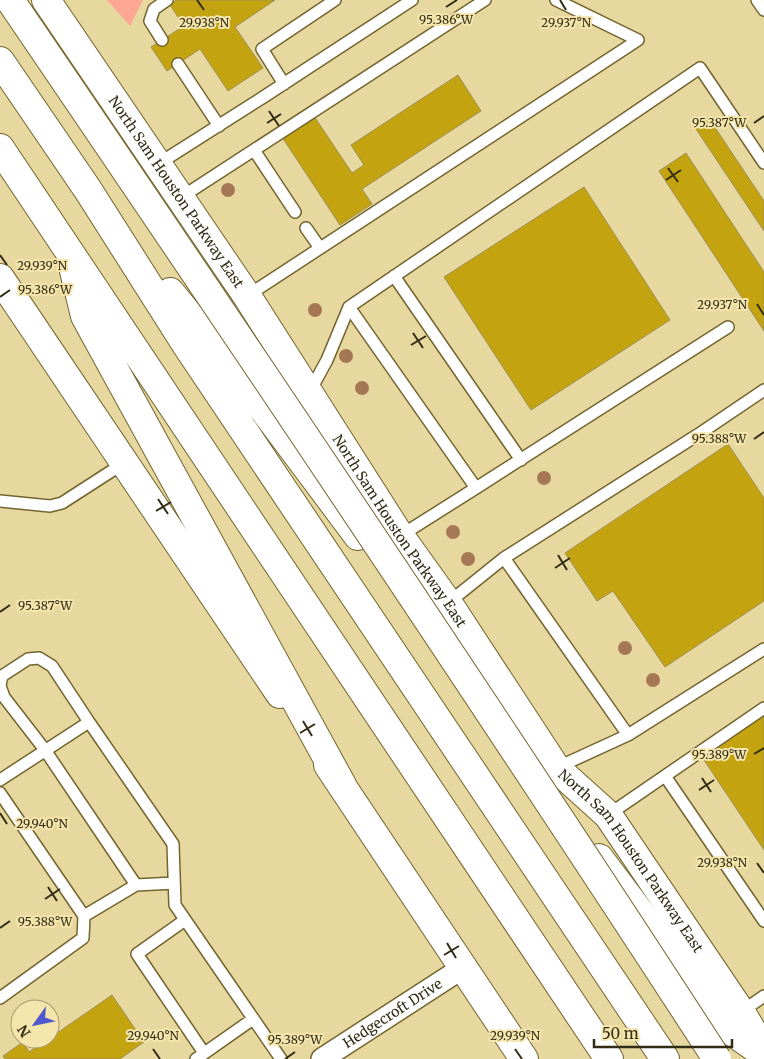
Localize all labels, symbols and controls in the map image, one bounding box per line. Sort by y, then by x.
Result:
text: 95.386°W [419,12,474,27]
text: 29.938°N [179,15,230,30]
text: 29.937°N [541,15,592,30]
street label: North Sam Houston Parkway East [105,92,248,292]
text: 95.387°W [692,115,747,130]
text: 29.939°N [17,258,68,273]
text: 95.386°W [18,282,73,297]
text: 29.937°N [697,297,748,312]
street label: North Sam Houston Parkway East [329,431,471,631]
text: 95.388°W [692,431,747,446]
text: 95.387°W [18,598,73,613]
text: 95.389°W [692,747,747,762]
street label: North Sam Houston Parkway East [554,765,707,956]
text: 29.940°N [16,816,68,831]
text: 29.938°N [697,855,748,870]
text: 95.388°W [18,914,73,929]
street label: Hedgecroft Drive [340,975,445,1052]
north arrow [10,999,60,1049]
scale bar [594,1016,732,1048]
text: N [14,1022,35,1041]
text: 50 m [602,1024,639,1043]
text: 29.940°N [127,1028,179,1043]
text: 29.939°N [490,1028,541,1043]
text: 95.389°W [268,1032,323,1047]

